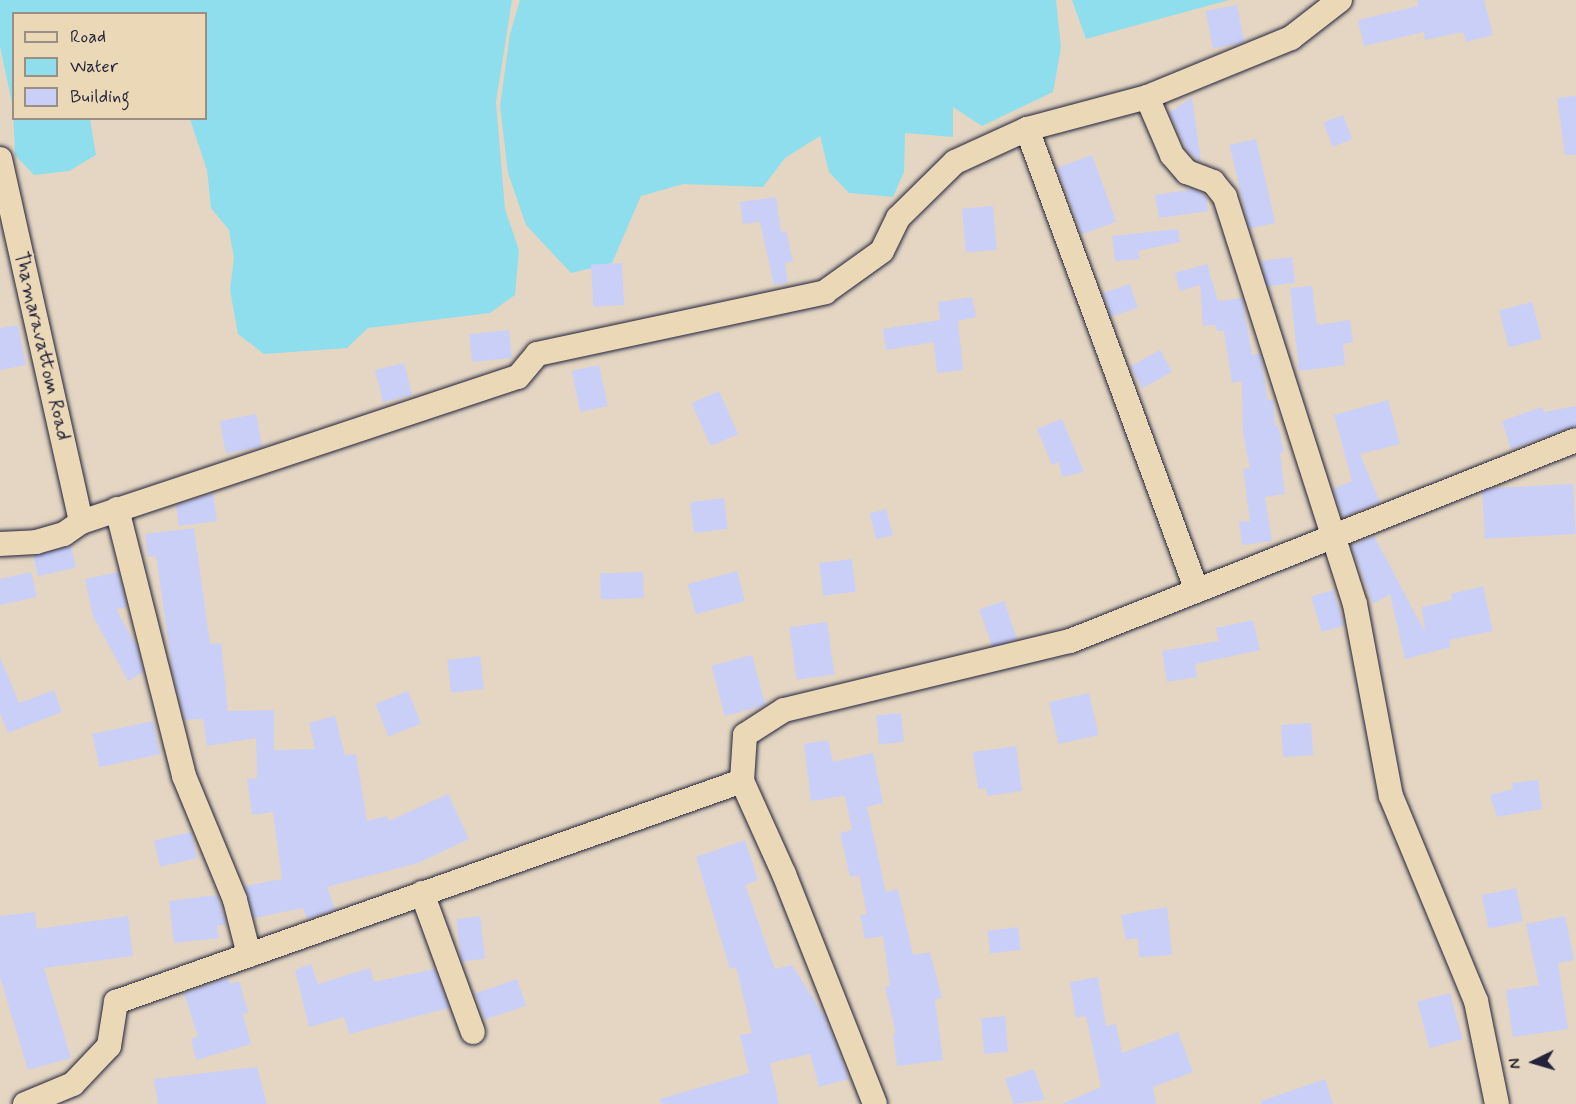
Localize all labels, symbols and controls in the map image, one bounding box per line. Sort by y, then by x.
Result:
legend [12,12,207,120]
text: Road [70,25,106,49]
text: Water [70,55,118,79]
text: Building [70,85,130,109]
street label: Thamaravattom Road [9,250,75,442]
north arrow [1504,1032,1564,1092]
text: N [1505,1057,1526,1070]

